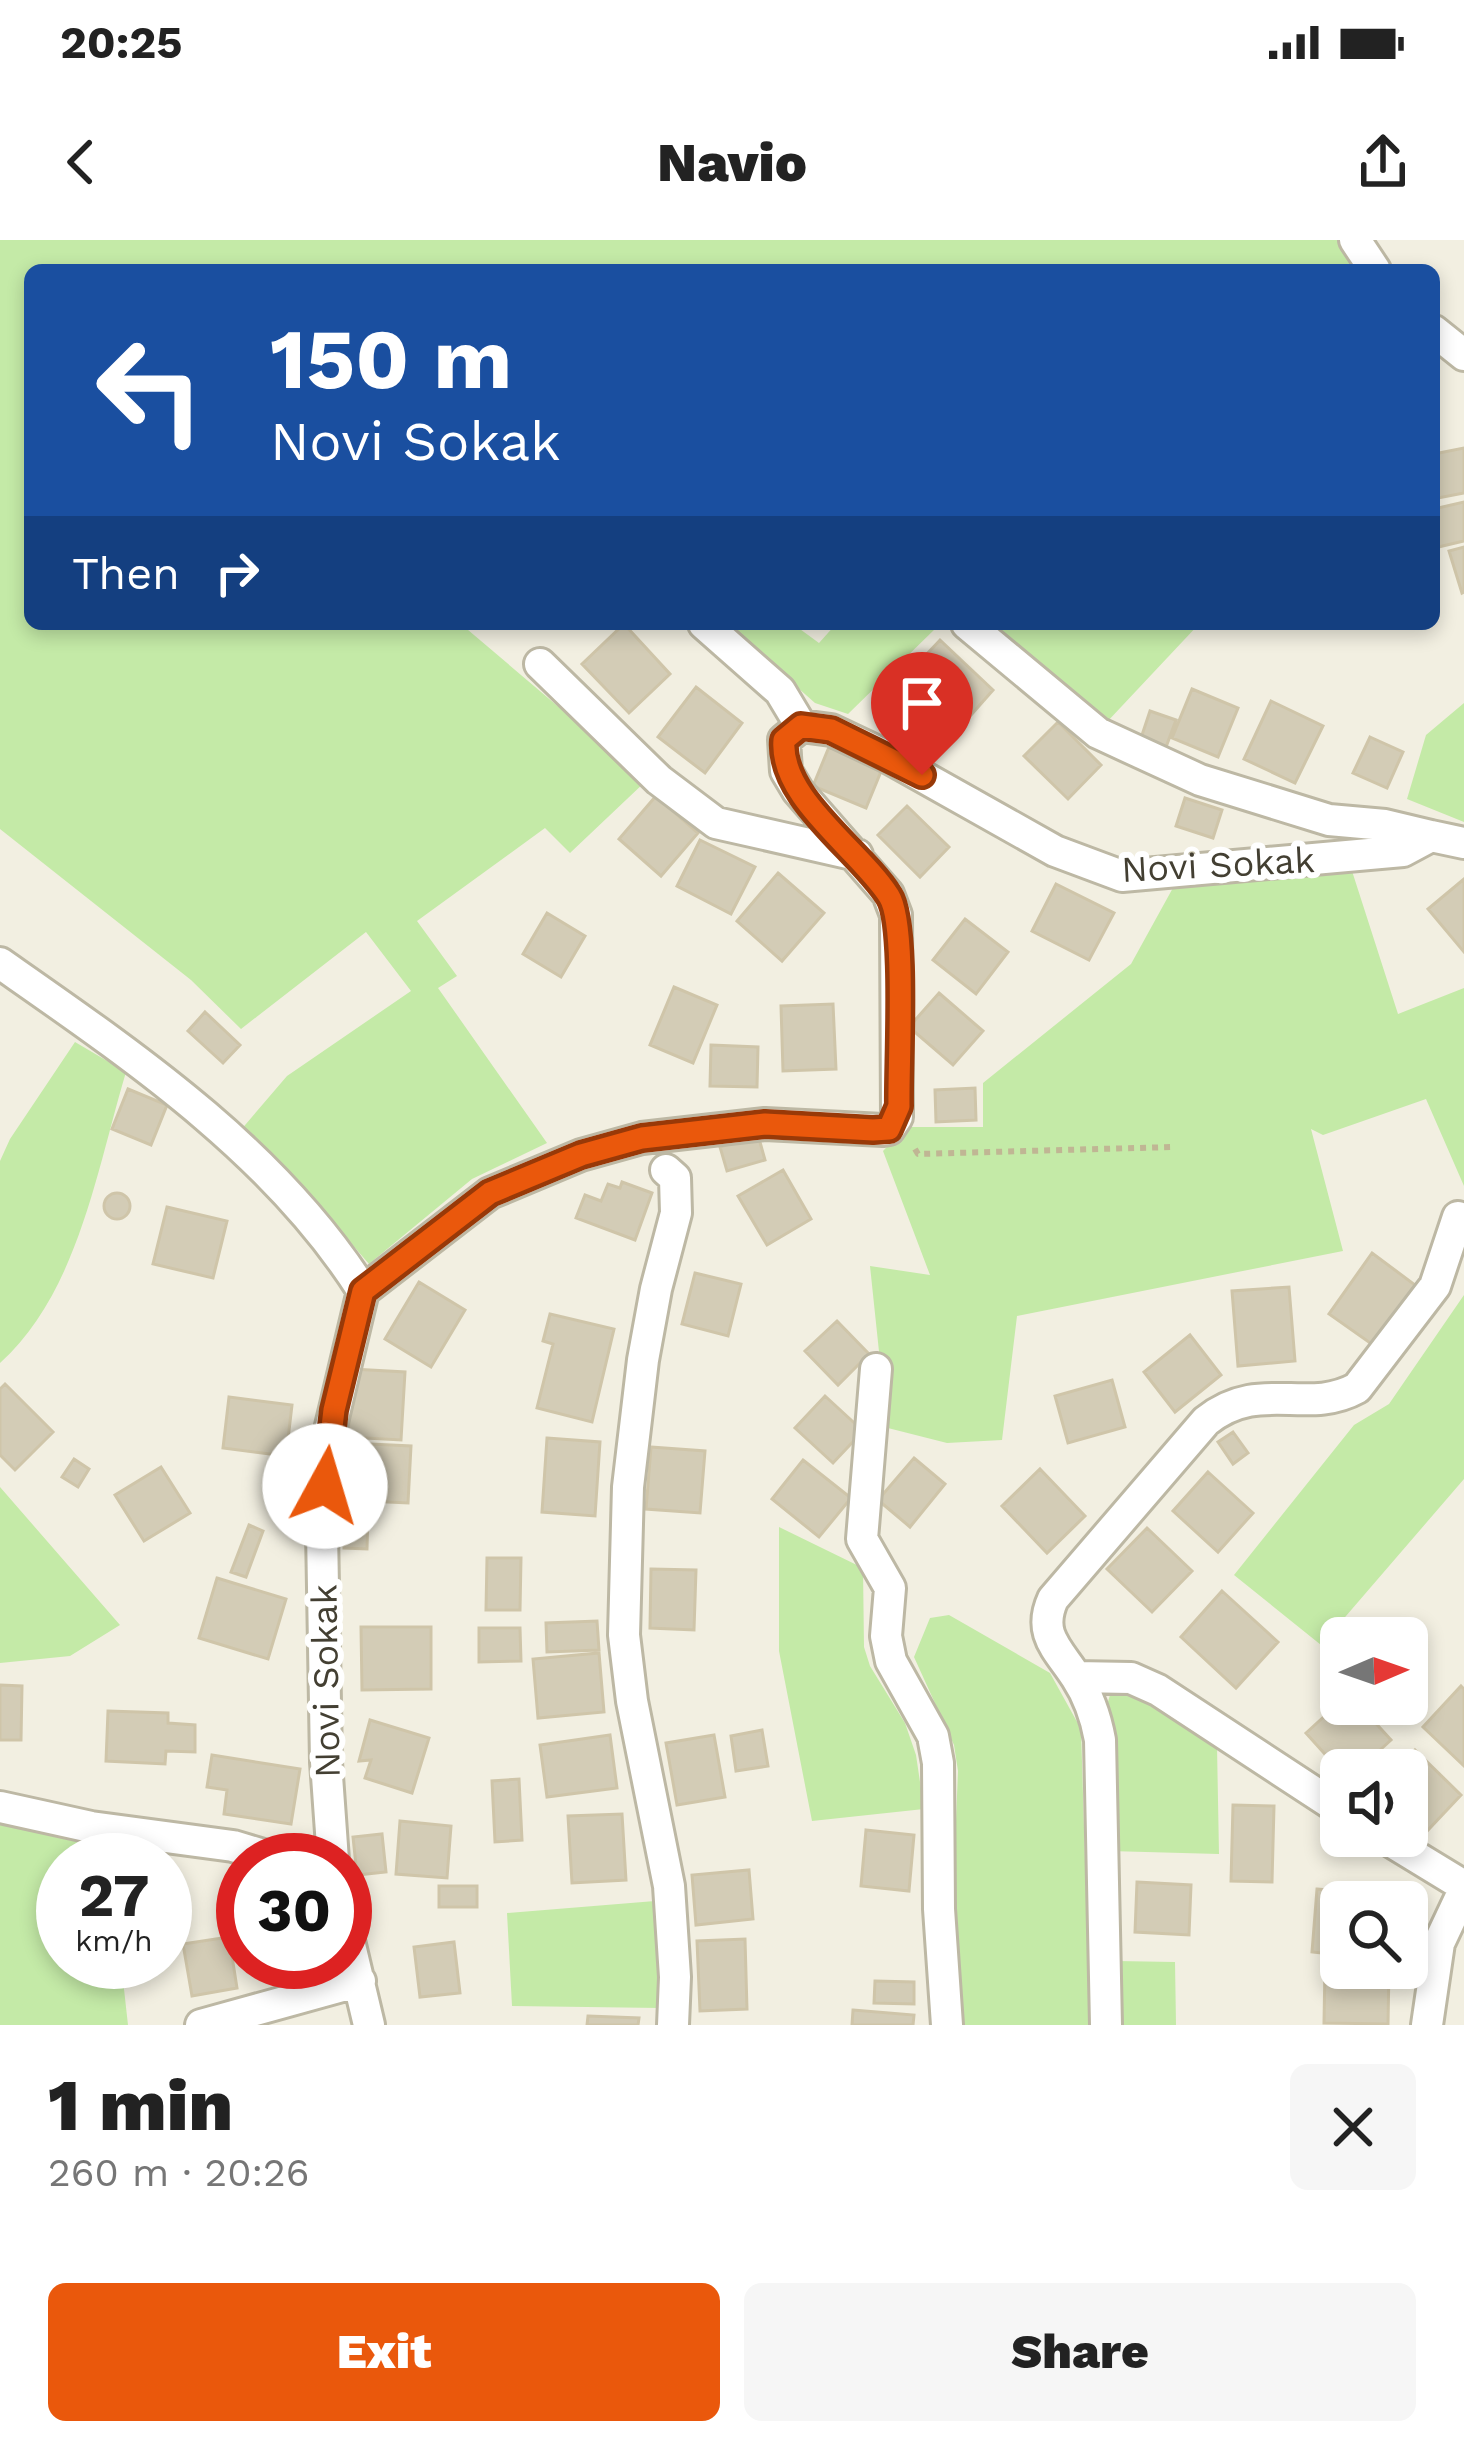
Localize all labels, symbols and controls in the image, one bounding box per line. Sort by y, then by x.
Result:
text: 20:25 [60,16,182,69]
icon: back [48,129,114,195]
icon: share [1350,129,1416,195]
text: Navio [657,131,807,194]
text: 150 m [270,310,512,408]
icon: left [72,312,228,468]
text: Novi Sokak [270,410,561,473]
icon: right [204,540,270,606]
text: Then [72,547,180,600]
pin [871,652,973,775]
icon: arrive [889,670,955,736]
street label: Novi Sokak [1120,839,1316,891]
position arrow [262,1423,388,1549]
street label: Novi Sokak [303,1584,349,1778]
north arrow [1320,1617,1428,1725]
map controls [1320,1617,1428,1989]
button: sound [1320,1749,1428,1857]
speed limit sign: 30 [216,1833,372,1989]
text: 27 [78,1860,150,1931]
button: search [1320,1881,1428,1989]
text: km/h [75,1923,153,1958]
text: 1 min [48,2063,233,2147]
button: close [1290,2064,1416,2190]
text: 260 m · 20:26 [48,2150,310,2195]
button: Exit [48,2283,720,2421]
button: Share [744,2283,1416,2421]

